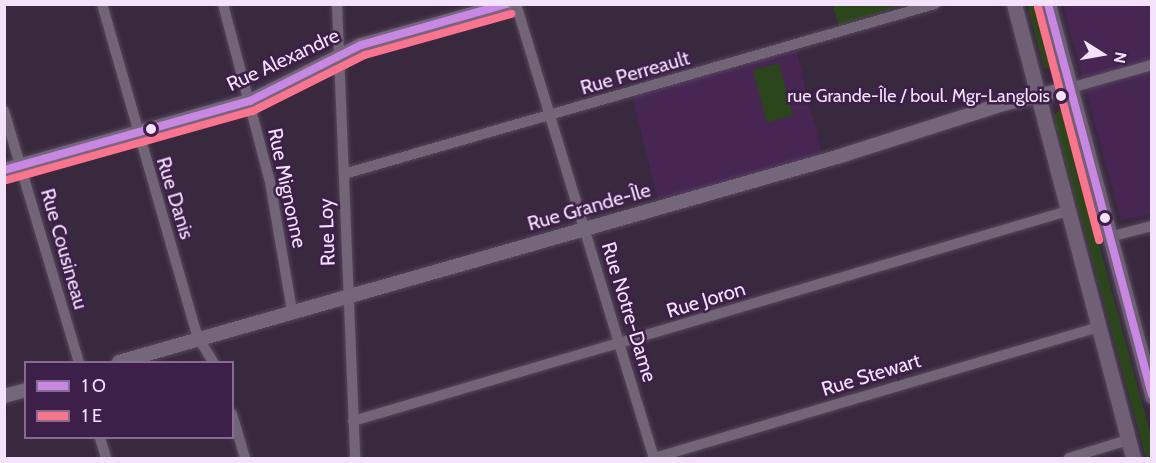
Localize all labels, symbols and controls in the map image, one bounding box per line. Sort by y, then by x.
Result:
street label: Rue Alexandre [223,23,343,97]
north arrow [1072,24,1132,84]
street label: Rue Perreault [578,46,692,100]
text: N [1110,50,1131,65]
place label: rue Grande-Île / boul. Mgr-Langlois [787,85,1050,107]
marker: rue Grande-Île / boul. Mgr-Langlois [1055,90,1067,102]
unlabelled marker [145,123,157,135]
street label: Rue Mignonne [263,126,311,250]
street label: Rue Danis [151,154,199,242]
street label: Rue Grande-Île [525,178,653,236]
street label: Rue Cousineau [35,186,93,312]
street label: Rue Loy [314,198,340,266]
unlabelled marker [1099,212,1111,224]
street label: Rue Notre-Dame [596,239,662,385]
street label: Rue Joron [664,277,748,323]
street label: Rue Stewart [819,349,923,401]
legend [24,361,234,439]
text: 1 O [82,375,106,397]
text: 1 E [82,405,102,427]

